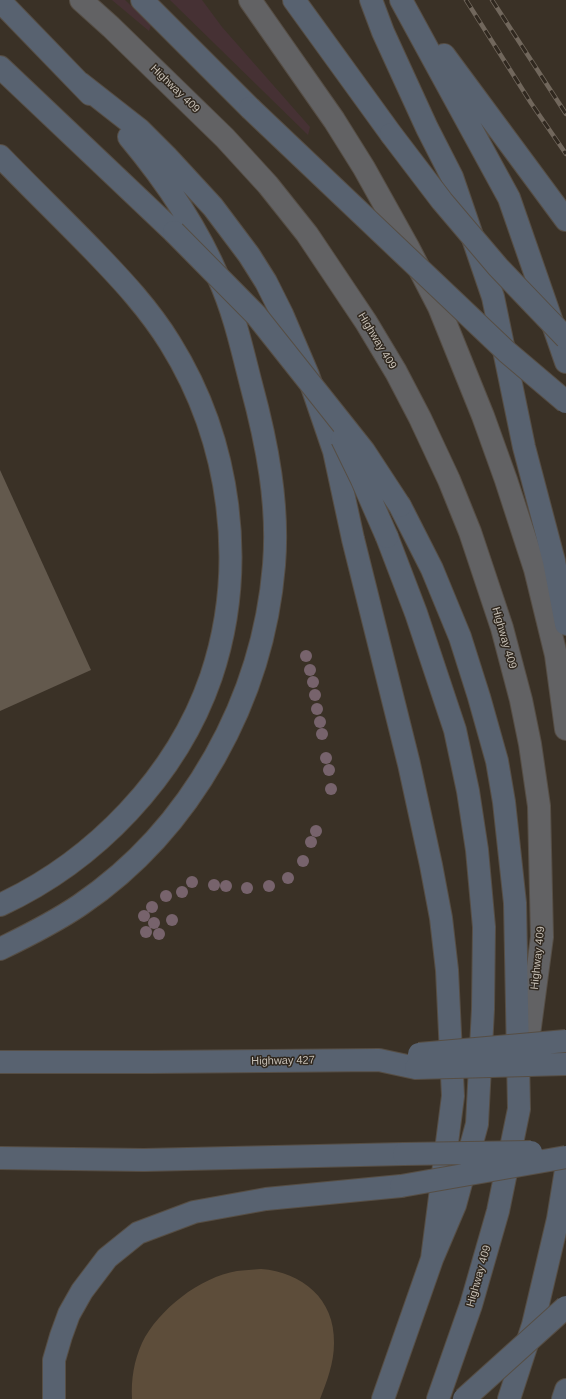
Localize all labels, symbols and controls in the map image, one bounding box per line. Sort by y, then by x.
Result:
street label: Highway 409 [148,62,202,116]
street label: Highway 409 [355,310,399,372]
street label: Highway 409 [489,606,519,670]
street label: Highway 409 [528,926,548,990]
street label: Highway 427 [251,1054,315,1068]
street label: Highway 409 [464,1244,494,1308]

